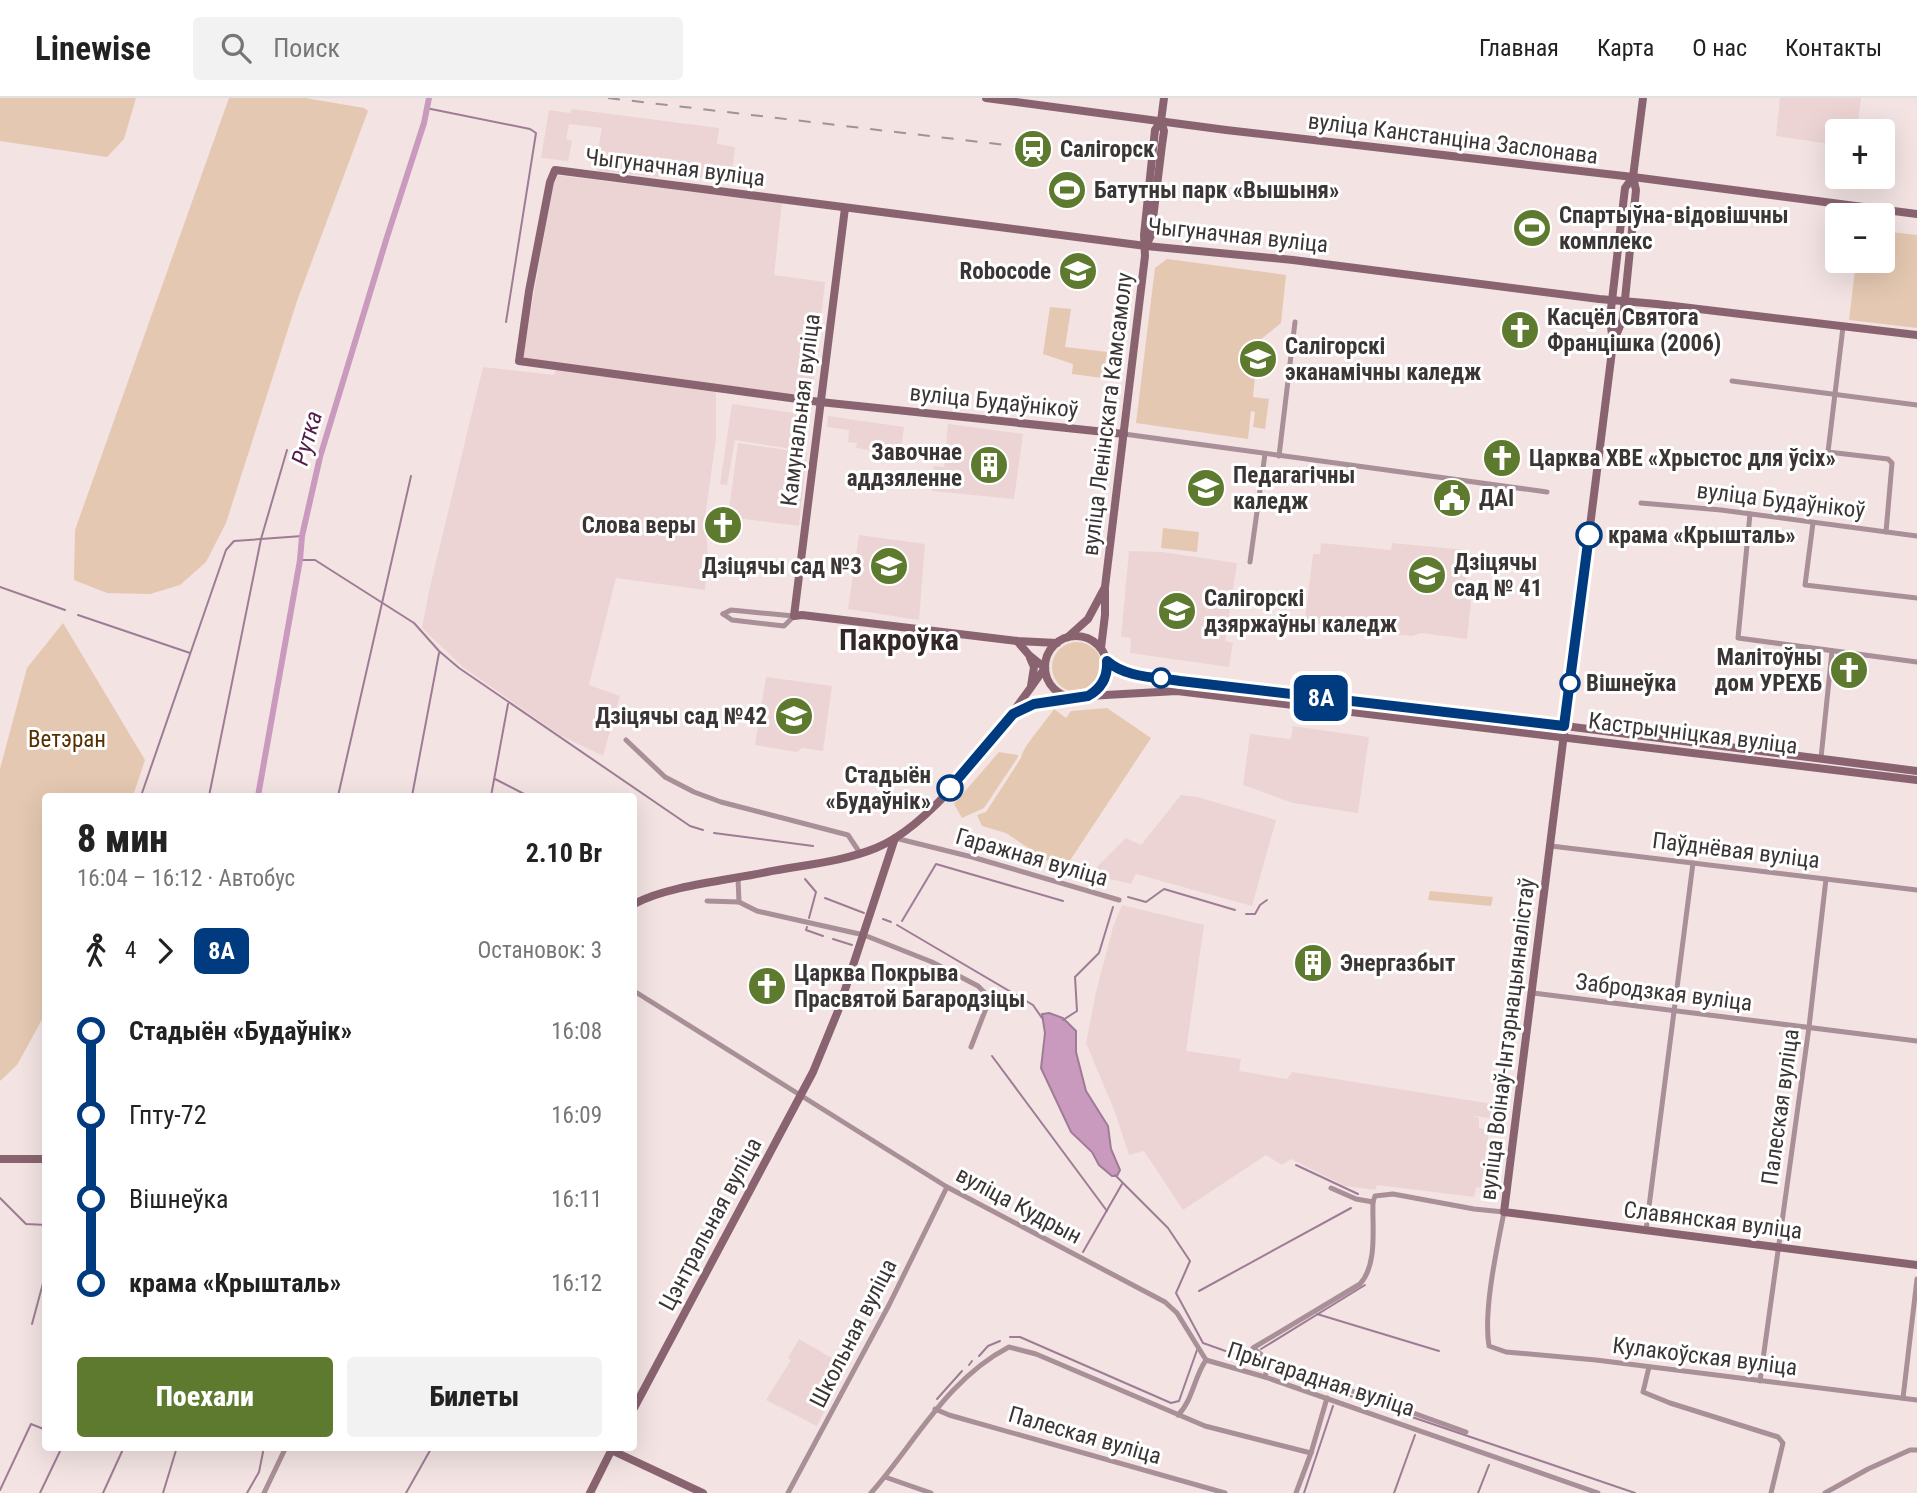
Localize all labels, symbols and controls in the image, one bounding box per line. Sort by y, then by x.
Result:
search box [193,17,683,80]
text: Linewise [35,29,151,68]
icon: search [217,29,255,67]
text: Поиск [273,33,340,63]
text: Главная [1479,34,1559,62]
text: Карта [1597,34,1654,62]
text: О нас [1692,34,1747,62]
text: Контакты [1785,34,1882,62]
street label: вуліца Канстанціна Заслонава [1306,107,1599,170]
map controls [1825,119,1895,273]
button: + [1825,119,1895,189]
station icon: Салігорск [1012,128,1054,170]
place label: Салігорск [1060,136,1155,163]
street label: Чыгуначная вуліца [583,143,766,192]
sports icon: Батутны парк «Вышыня» [1046,169,1088,211]
place label: Батутны парк «Вышыня» [1094,177,1339,204]
place label: Спартыўна-відовішчны комплекс [1559,202,1789,255]
button: − [1825,203,1895,273]
sports icon: Спартыўна-відовішчны комплекс [1511,207,1553,249]
street label: Чыгуначная вуліца [1146,213,1329,258]
school or university icon: Robocode [1057,250,1099,292]
place label: Robocode [960,258,1051,285]
street label: вуліца Ленінскага Камсамолу [1077,271,1138,557]
place label: Касцёл Святога Францішка (2006) [1547,304,1721,357]
church icon: Касцёл Святога Францішка (2006) [1499,309,1541,351]
street label: Камунальная вуліца [775,312,826,508]
place label: Салігорскі эканамічны каледж [1285,333,1481,386]
school or university icon: Салігорскі эканамічны каледж [1237,338,1279,380]
street label: вуліца Будаўнікоў [908,379,1080,424]
water label: Рутка [286,408,328,468]
church icon: Царква ХВЕ «Хрыстос для ўсіх» [1481,437,1523,479]
place label: Завочнае аддзяленне [847,439,962,492]
building icon: Завочнае аддзяленне [968,444,1010,486]
place label: Царква ХВЕ «Хрыстос для ўсіх» [1529,445,1836,472]
place label: Педагагічны каледж [1233,462,1355,515]
school or university icon: Педагагічны каледж [1185,467,1227,509]
public building icon: ДАІ [1431,477,1473,519]
street label: вуліца Будаўнікоў [1695,477,1867,524]
place label: ДАІ [1479,485,1514,512]
church icon: Слова веры [702,504,744,546]
place label: Слова веры [582,512,696,539]
marker: крама «Крышталь» [1576,522,1602,548]
place label: крама «Крышталь» [1608,522,1796,549]
school or university icon: Дзіцячы сад №3 [868,545,910,587]
place label: Дзіцячы сад № 41 [1454,549,1542,602]
place label: Дзіцячы сад №3 [702,553,862,580]
school or university icon: Дзіцячы сад № 41 [1406,554,1448,596]
place label: Салігорскі дзяржаўны каледж [1204,585,1397,638]
school or university icon: Салігорскі дзяржаўны каледж [1156,590,1198,632]
district label: Пакроўка [839,622,959,657]
place label: Малітоўны дом УРЕХБ [1715,644,1822,697]
church icon: Малітоўны дом УРЕХБ [1828,649,1870,691]
unlabelled marker [1151,668,1171,688]
place label: Вішнеўка [1586,670,1676,697]
marker: Вішнеўка [1560,673,1580,693]
line badge: 8А [1290,675,1352,721]
text: 8А [1308,684,1334,712]
school or university icon: Дзіцячы сад №42 [773,695,815,737]
place label: Дзіцячы сад №42 [595,703,767,730]
street label: Кастрычніцкая вуліца [1587,707,1799,760]
park label: Ветэран [28,726,106,753]
place label: Стадыён «Будаўнік» [825,762,931,815]
marker: Стадыён «Будаўнік» [937,775,963,801]
text: 8 мин [77,817,168,861]
street label: Гаражная вуліца [953,823,1111,892]
street label: Паўднёвая вуліца [1651,827,1821,874]
text: 2.10 Br [526,838,602,868]
text: 16:04 – 16:12 · Автобус [77,865,295,892]
street label: вуліца Воінаў-Інтэрнацыяналістаў [1474,876,1541,1202]
icon: walk [77,932,115,970]
icon: forward [146,932,184,970]
text: 4 [125,937,136,964]
text: 8А [208,937,235,965]
text: Остановок: 3 [478,937,602,964]
building icon: Энергазбыт [1292,942,1334,984]
place label: Энергазбыт [1340,950,1455,977]
place label: Царква Покрыва Прасвятой Багародзіцы [794,960,1025,1013]
church icon: Царква Покрыва Прасвятой Багародзіцы [746,965,788,1007]
street label: Забродзкая вуліца [1574,968,1754,1017]
text: Стадыён «Будаўнік» [129,1016,352,1046]
text: 16:08 [551,1018,602,1045]
street label: Палеская вуліца [1756,1027,1805,1187]
text: Гпту-72 [129,1100,206,1130]
text: 16:09 [551,1102,602,1129]
street label: Цэнтральная вуліца [653,1133,767,1315]
street label: вуліца Кудрын [951,1161,1086,1250]
text: Вішнеўка [129,1184,229,1214]
text: 16:11 [551,1186,602,1213]
street label: Славянская вуліца [1622,1196,1804,1245]
street label: Школьная вуліца [804,1254,903,1412]
text: крама «Крышталь» [129,1268,341,1298]
text: 16:12 [551,1270,602,1297]
street label: Кулакоўская вуліца [1611,1332,1799,1381]
street label: Прыгарадная вуліца [1224,1336,1418,1422]
button: Поехали [77,1357,333,1437]
button: Билеты [347,1357,602,1437]
street label: Палеская вуліца [1005,1401,1164,1470]

